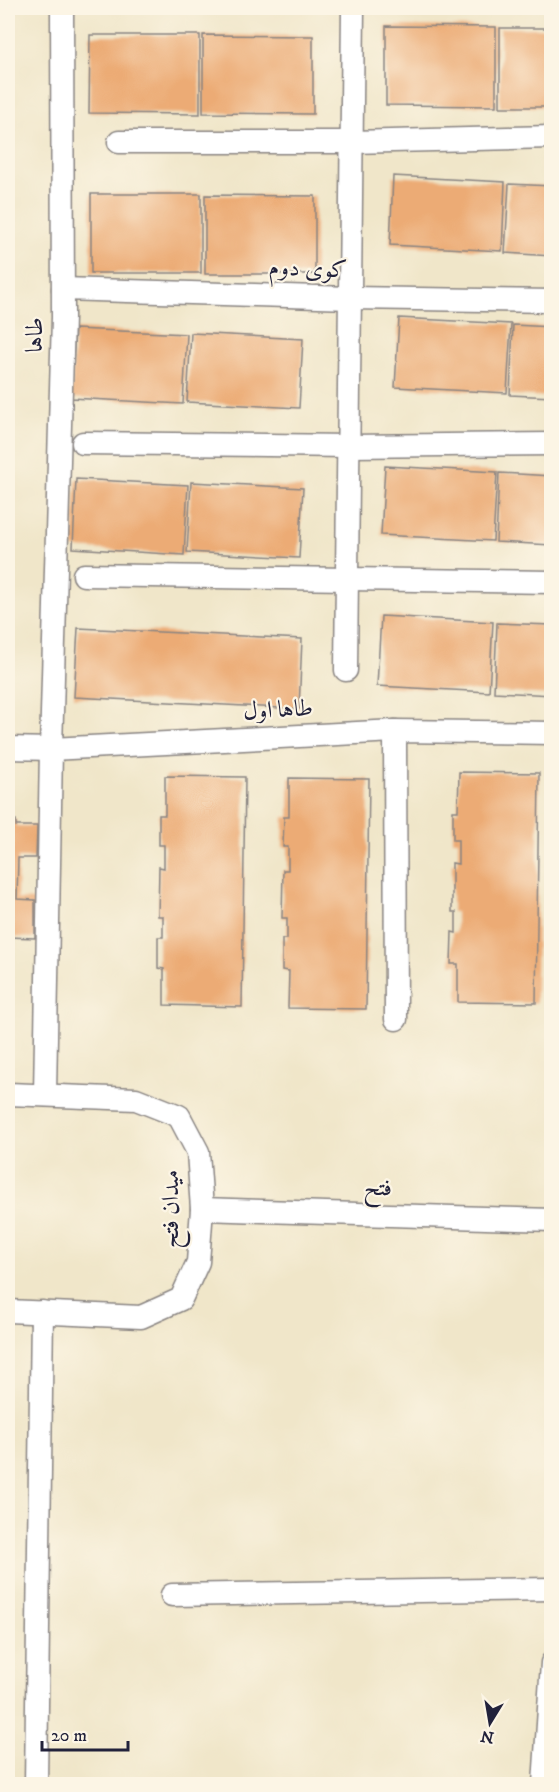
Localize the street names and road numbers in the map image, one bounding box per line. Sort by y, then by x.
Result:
street label: کوی دوم [268,253,348,290]
street label: طاها [20,317,50,353]
street label: طاها اول [242,693,314,727]
street label: میدان فتح [156,1170,191,1248]
street label: فتح [363,1173,393,1208]

